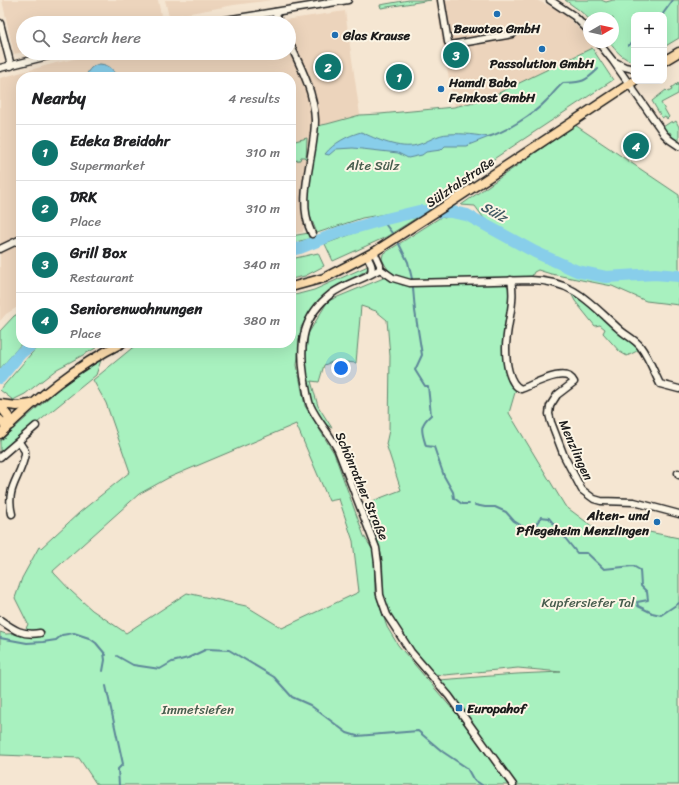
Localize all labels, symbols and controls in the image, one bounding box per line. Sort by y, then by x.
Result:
marker: Bewotec GmbH [492,9,502,19]
north arrow [583,12,619,48]
map controls [631,12,667,84]
button: + [631,12,667,48]
search box [16,16,296,60]
place label: Bewotec GmbH [454,17,541,40]
place label: Glas Krause [342,24,410,47]
text: Search here [62,25,141,51]
icon: search [30,27,52,49]
marker: Glas Krause [330,30,340,40]
pin: 3 [443,40,469,70]
marker: Passolution GmbH [537,44,547,54]
button: − [631,48,667,84]
pin: 2 [315,52,341,82]
place label: Passolution GmbH [490,52,595,75]
pin: 1 [386,62,412,92]
place label: Hamdi Baba Feinkost GmbH [448,71,536,109]
text: Nearby [32,83,86,113]
marker: Hamdi Baba Feinkost GmbH [436,84,446,94]
text: 4 results [228,87,280,110]
text: Edeka Breidohr [70,128,170,154]
pin: 4 [623,131,649,161]
text: 1 [42,141,48,164]
text: 310 m [246,141,280,164]
street label: Sülztalstraße [421,150,499,214]
text: Supermarket [70,154,145,177]
park label: Alte Sülz [346,154,400,177]
text: DRK [70,184,97,210]
water label: Sülz [476,195,514,231]
text: 2 [41,197,49,220]
text: 310 m [246,197,280,220]
text: Place [70,210,101,233]
text: Grill Box [70,240,127,266]
text: 3 [41,253,49,276]
text: 340 m [243,253,280,276]
text: Restaurant [70,266,134,289]
text: Seniorenwohnungen [70,296,202,322]
text: 4 [41,309,49,332]
text: 380 m [243,309,280,332]
text: Place [70,322,101,345]
your location [331,358,351,378]
street label: Menzlingen [552,416,600,484]
street label: Schönrather Straße [329,428,395,544]
place label: Alten- und Pflegeheim Menzlingen [517,504,650,542]
marker: Alten- und Pflegeheim Menzlingen [652,517,662,527]
park label: Kupfersiefer Tal [542,591,635,614]
place label: Europahof [467,697,528,720]
park label: Immetsiefen [161,698,234,721]
marker: Europahof [454,703,464,713]

